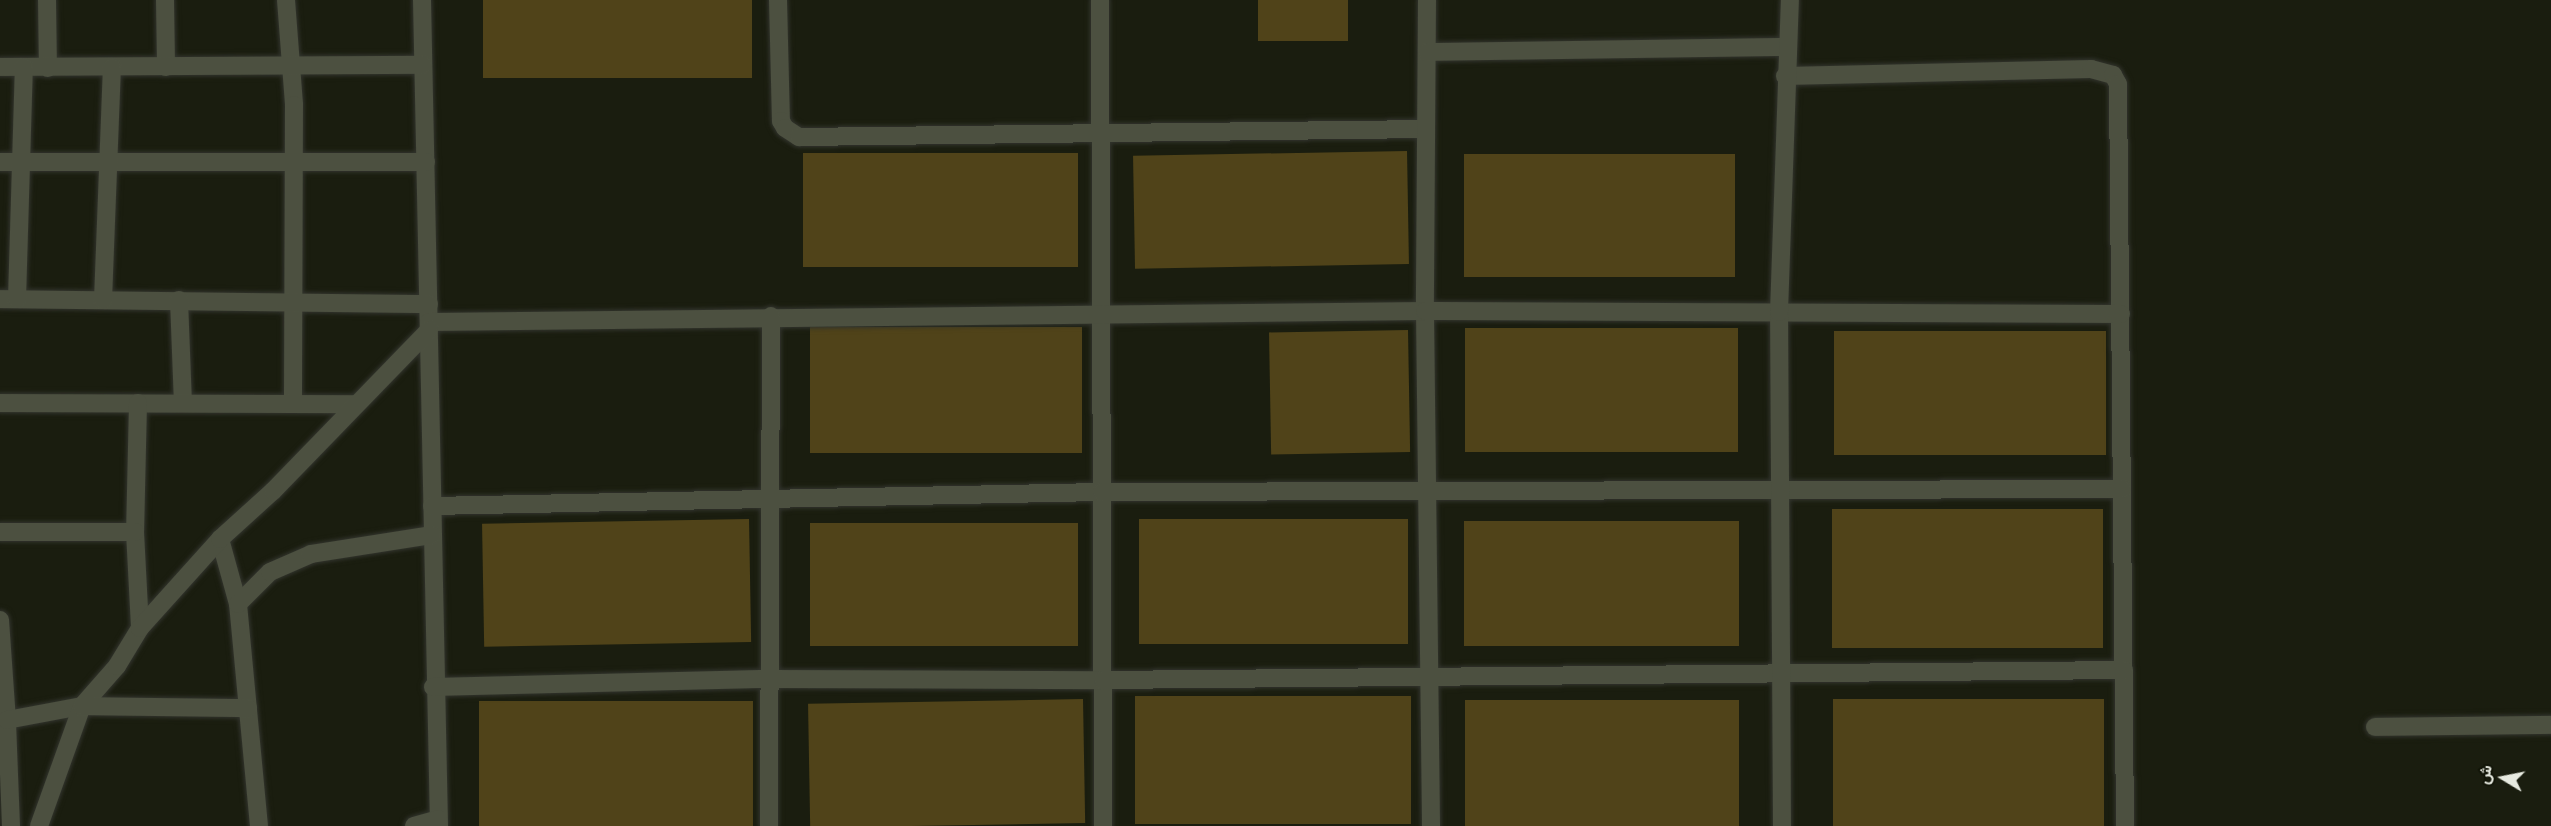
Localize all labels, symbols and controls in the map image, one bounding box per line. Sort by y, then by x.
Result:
north arrow [2473,748,2533,808]
text: ش [2473,764,2498,786]

